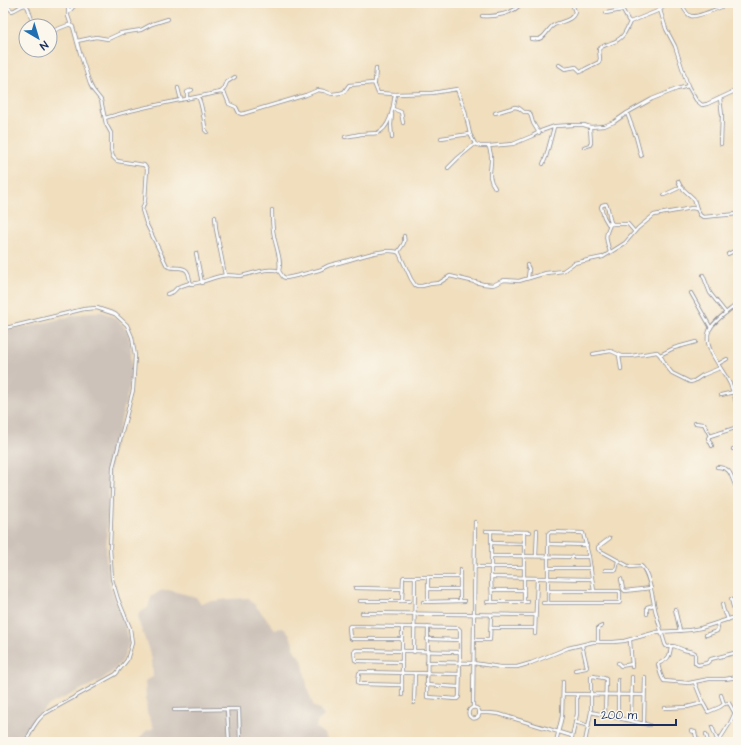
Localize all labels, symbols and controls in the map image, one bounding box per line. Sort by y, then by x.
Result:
north arrow [18,18,58,58]
text: N [36,37,51,54]
scale bar [595,701,676,727]
text: 200 m [601,707,638,724]

